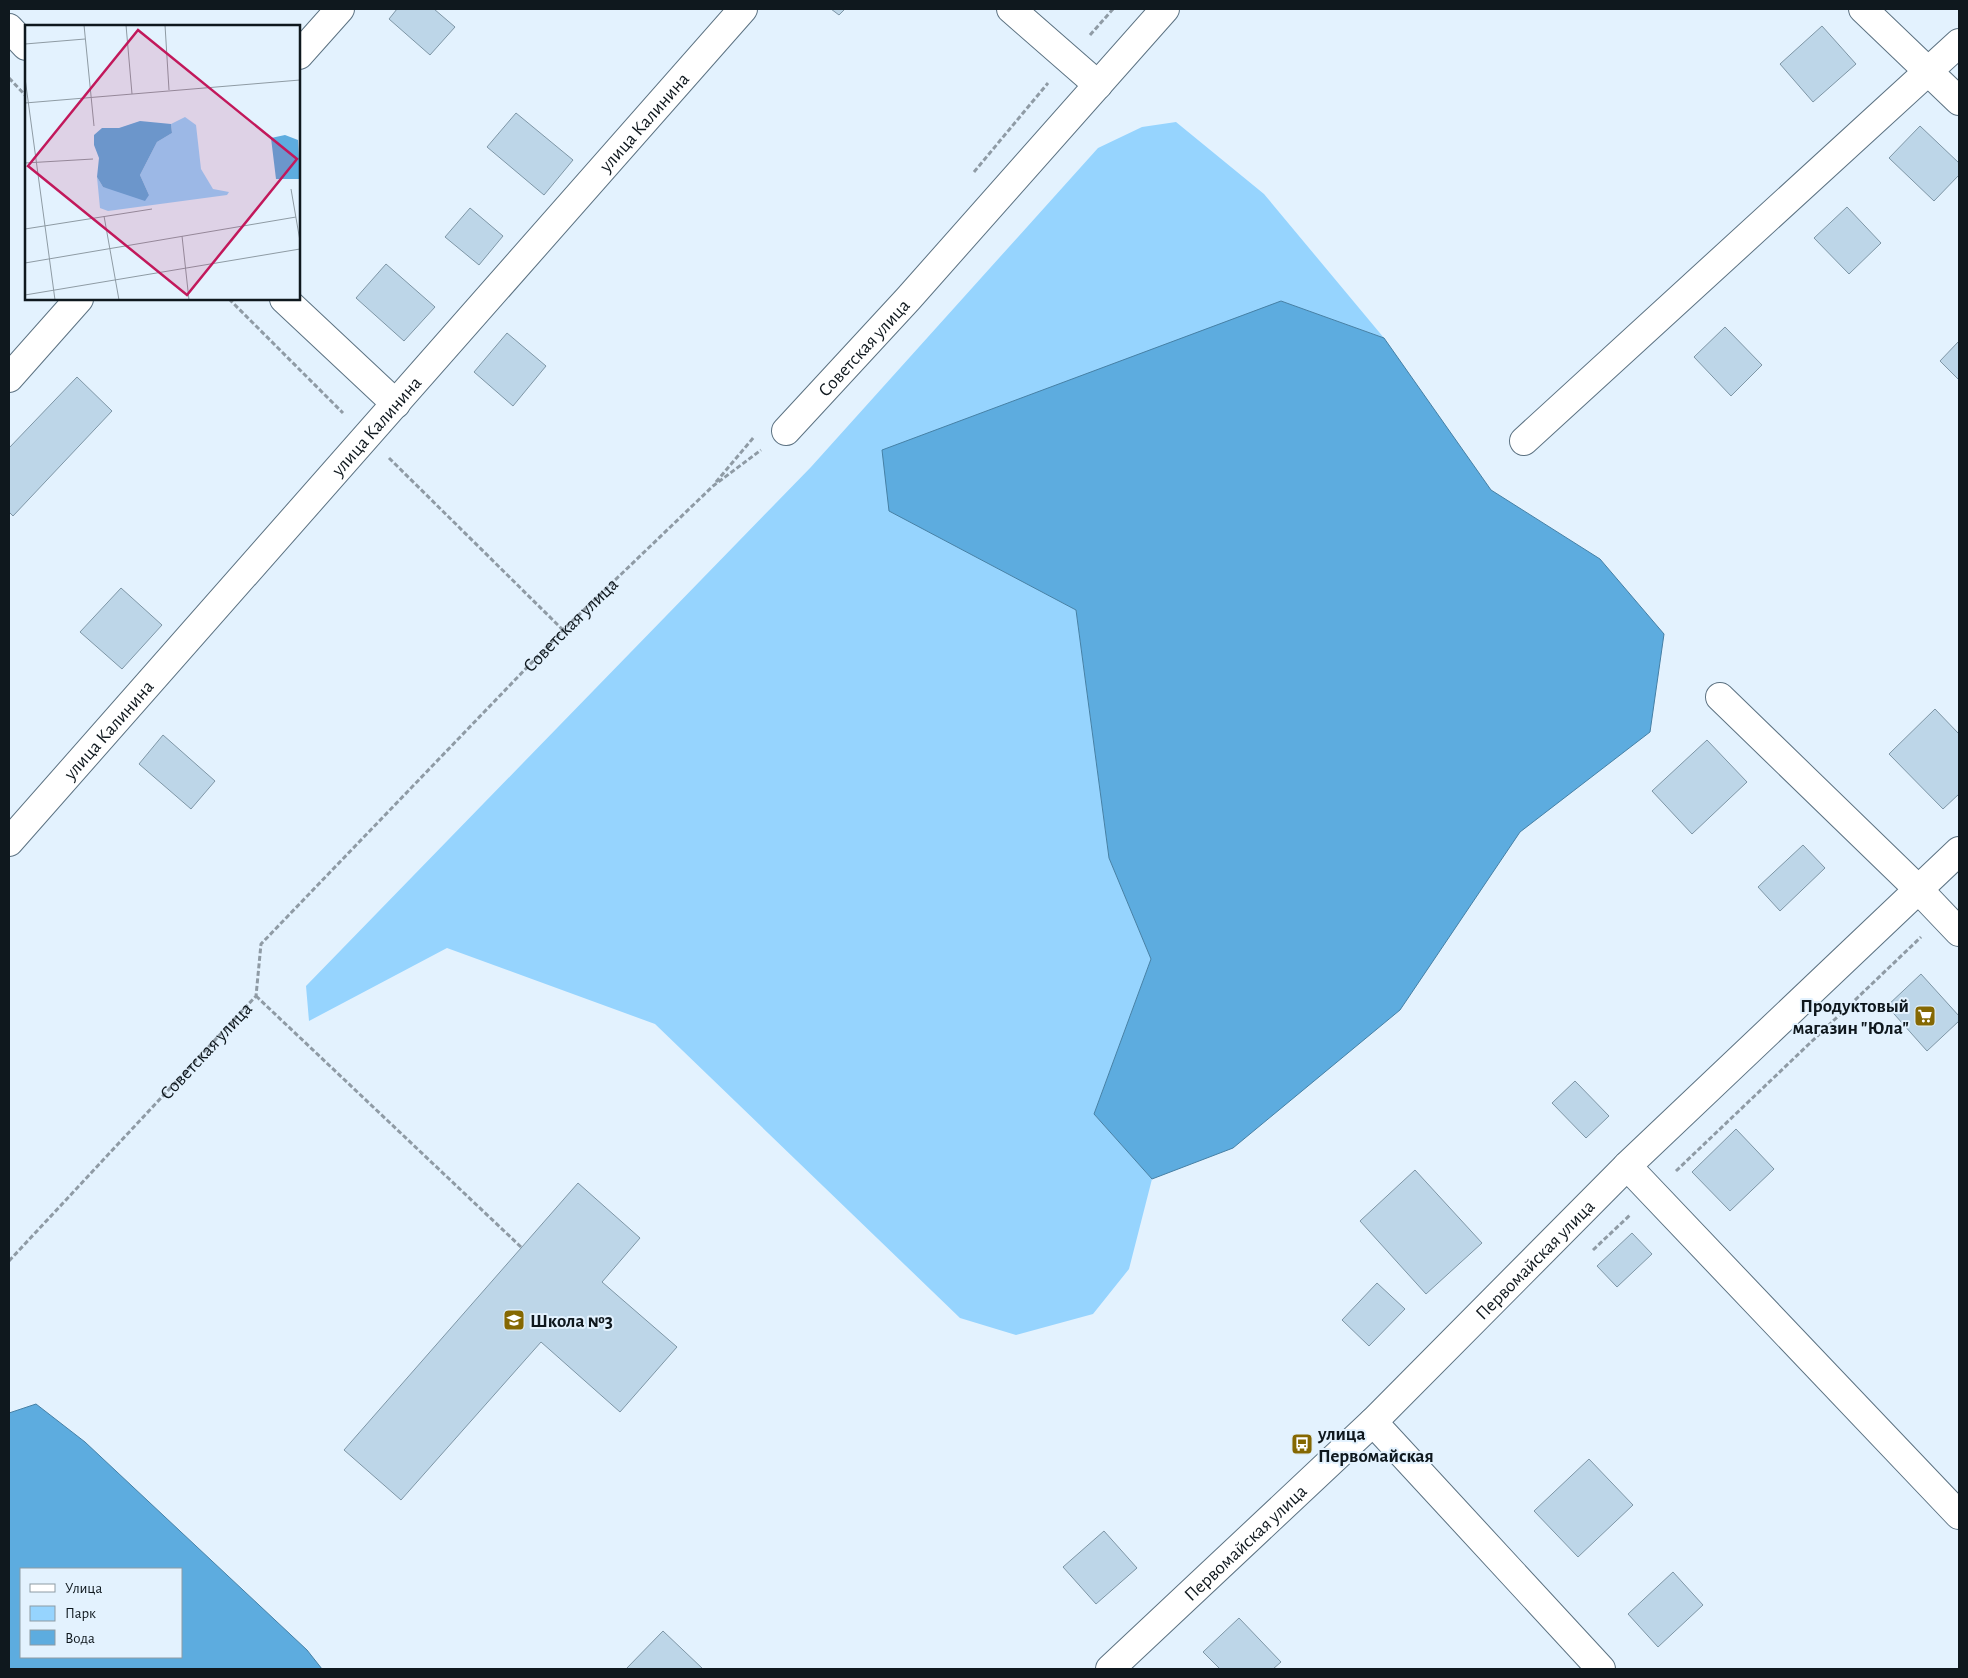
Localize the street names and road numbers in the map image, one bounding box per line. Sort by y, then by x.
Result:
street label: улица Калинина [596,69,694,177]
street label: Советская улица [815,296,914,401]
street label: улица Калинина [328,373,426,481]
street label: Советская улица [520,575,622,676]
street label: улица Калинина [60,677,158,784]
street label: Советская улица [157,999,256,1104]
street label: Первомайская улица [1472,1197,1599,1324]
street label: Первомайская улица [1181,1481,1311,1605]

